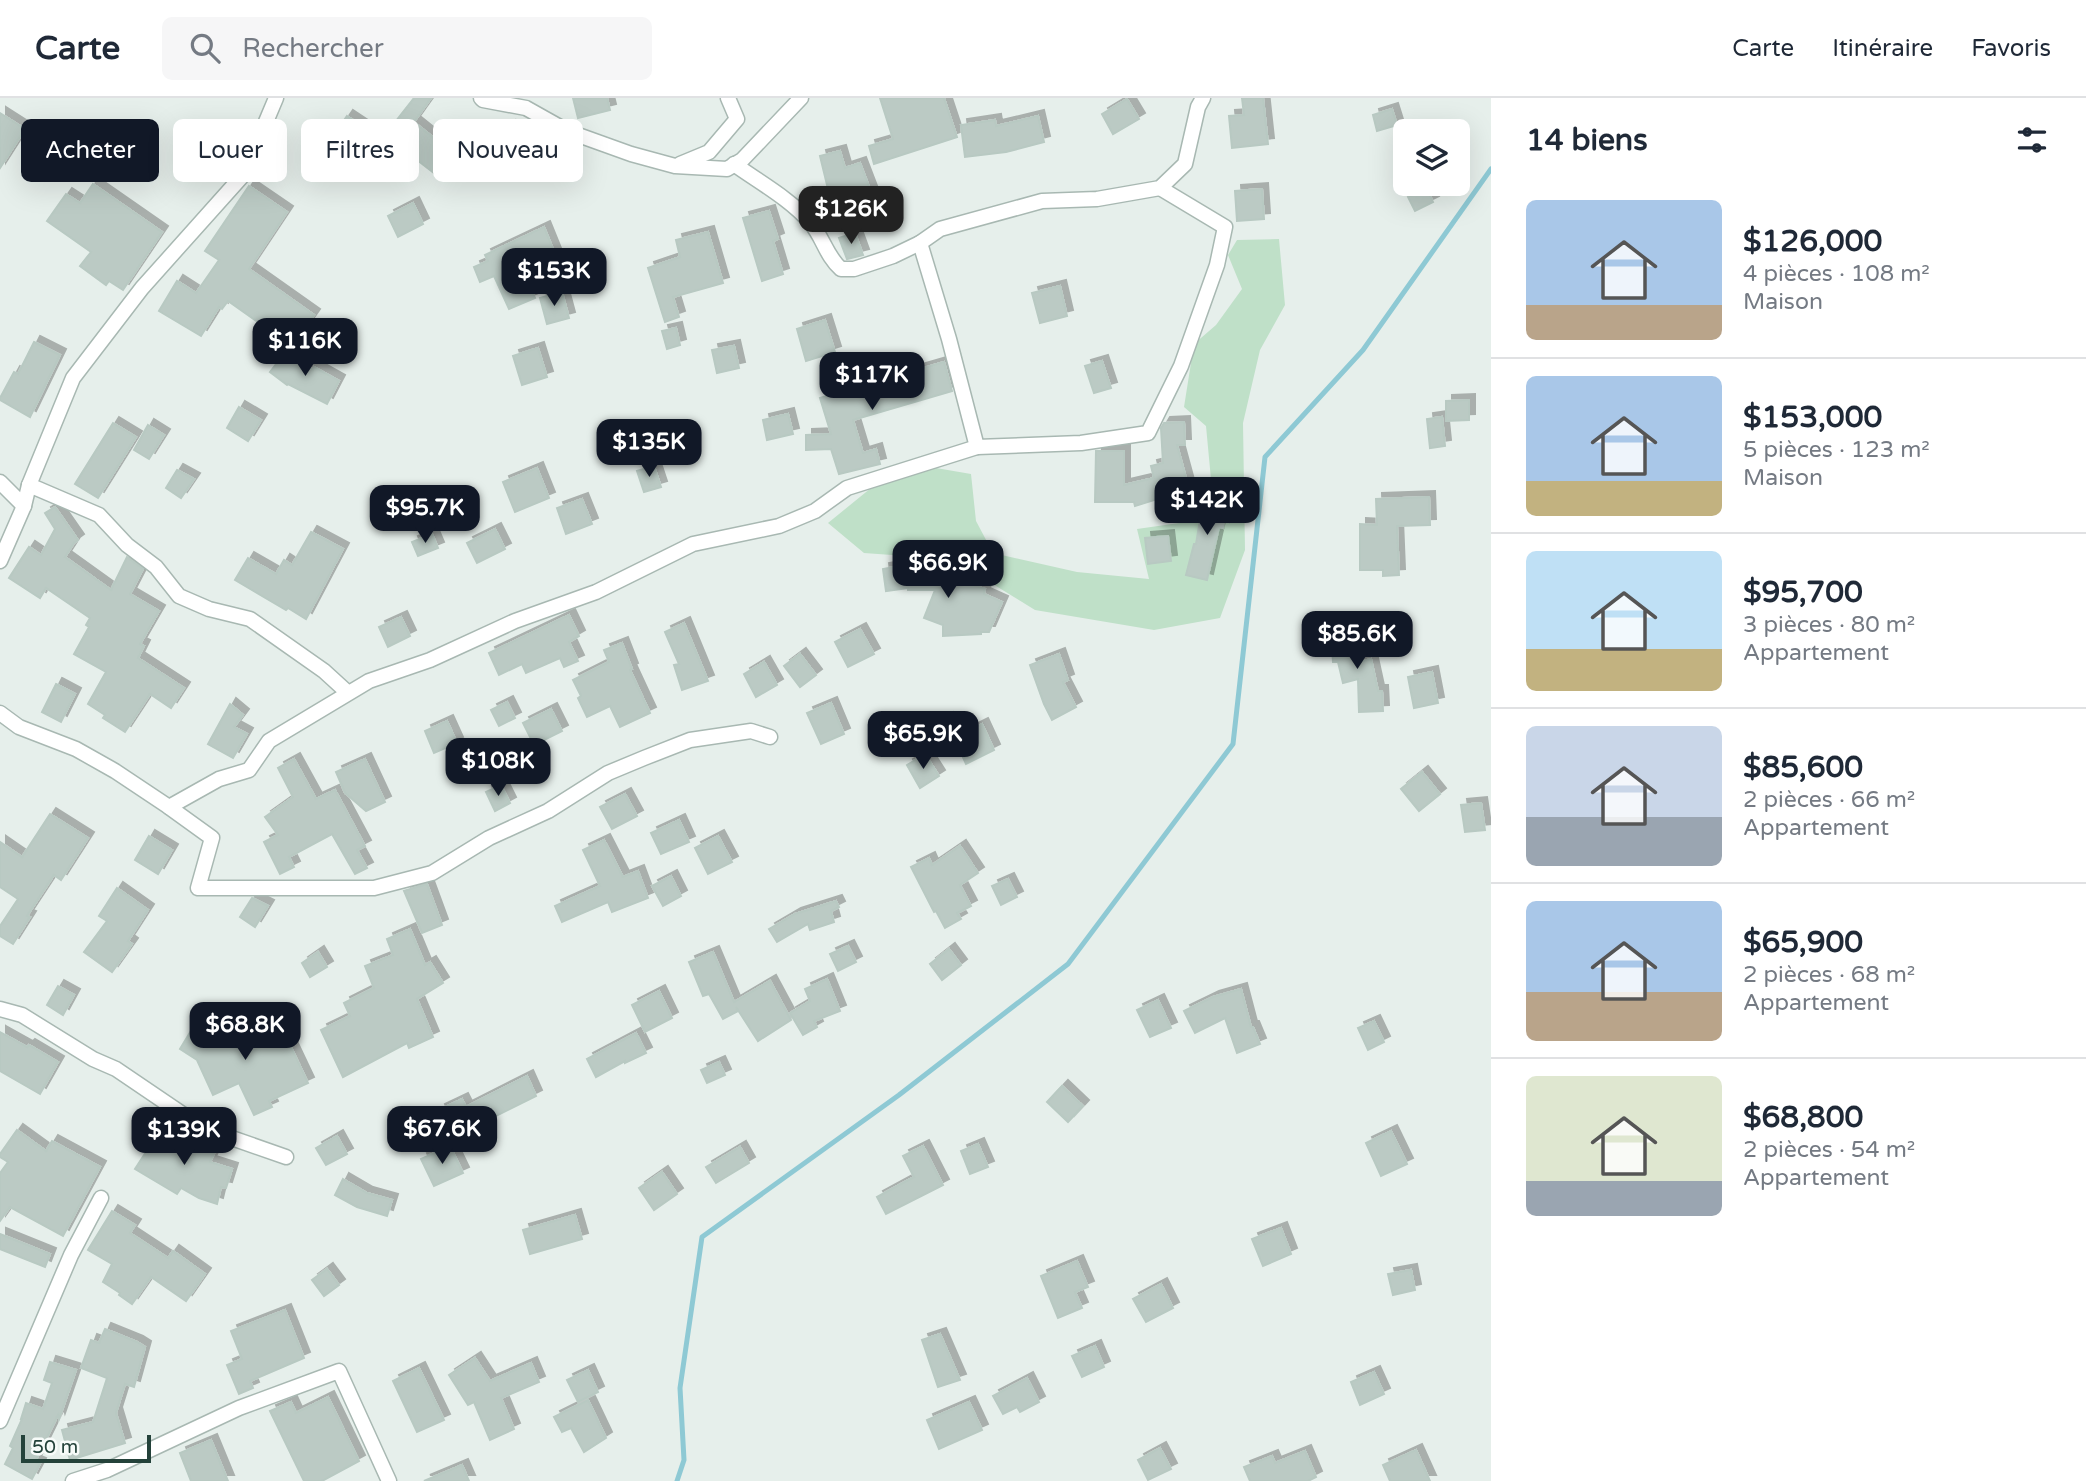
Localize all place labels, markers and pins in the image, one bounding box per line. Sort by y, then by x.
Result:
pin: $126K [802,186,900,246]
pin: $153K [505,248,603,308]
pin: $116K [256,318,354,378]
pin: $117K [823,352,921,412]
pin: $135K [600,420,698,479]
pin: $142K [1158,478,1256,537]
pin: $95.7K [368,486,482,545]
pin: $66.9K [891,540,1005,600]
pin: $85.6K [1300,612,1414,671]
pin: $65.9K [866,712,980,771]
pin: $108K [449,738,547,798]
pin: $68.8K [188,1002,302,1062]
pin: $67.6K [385,1107,499,1166]
pin: $139K [135,1108,233,1167]

